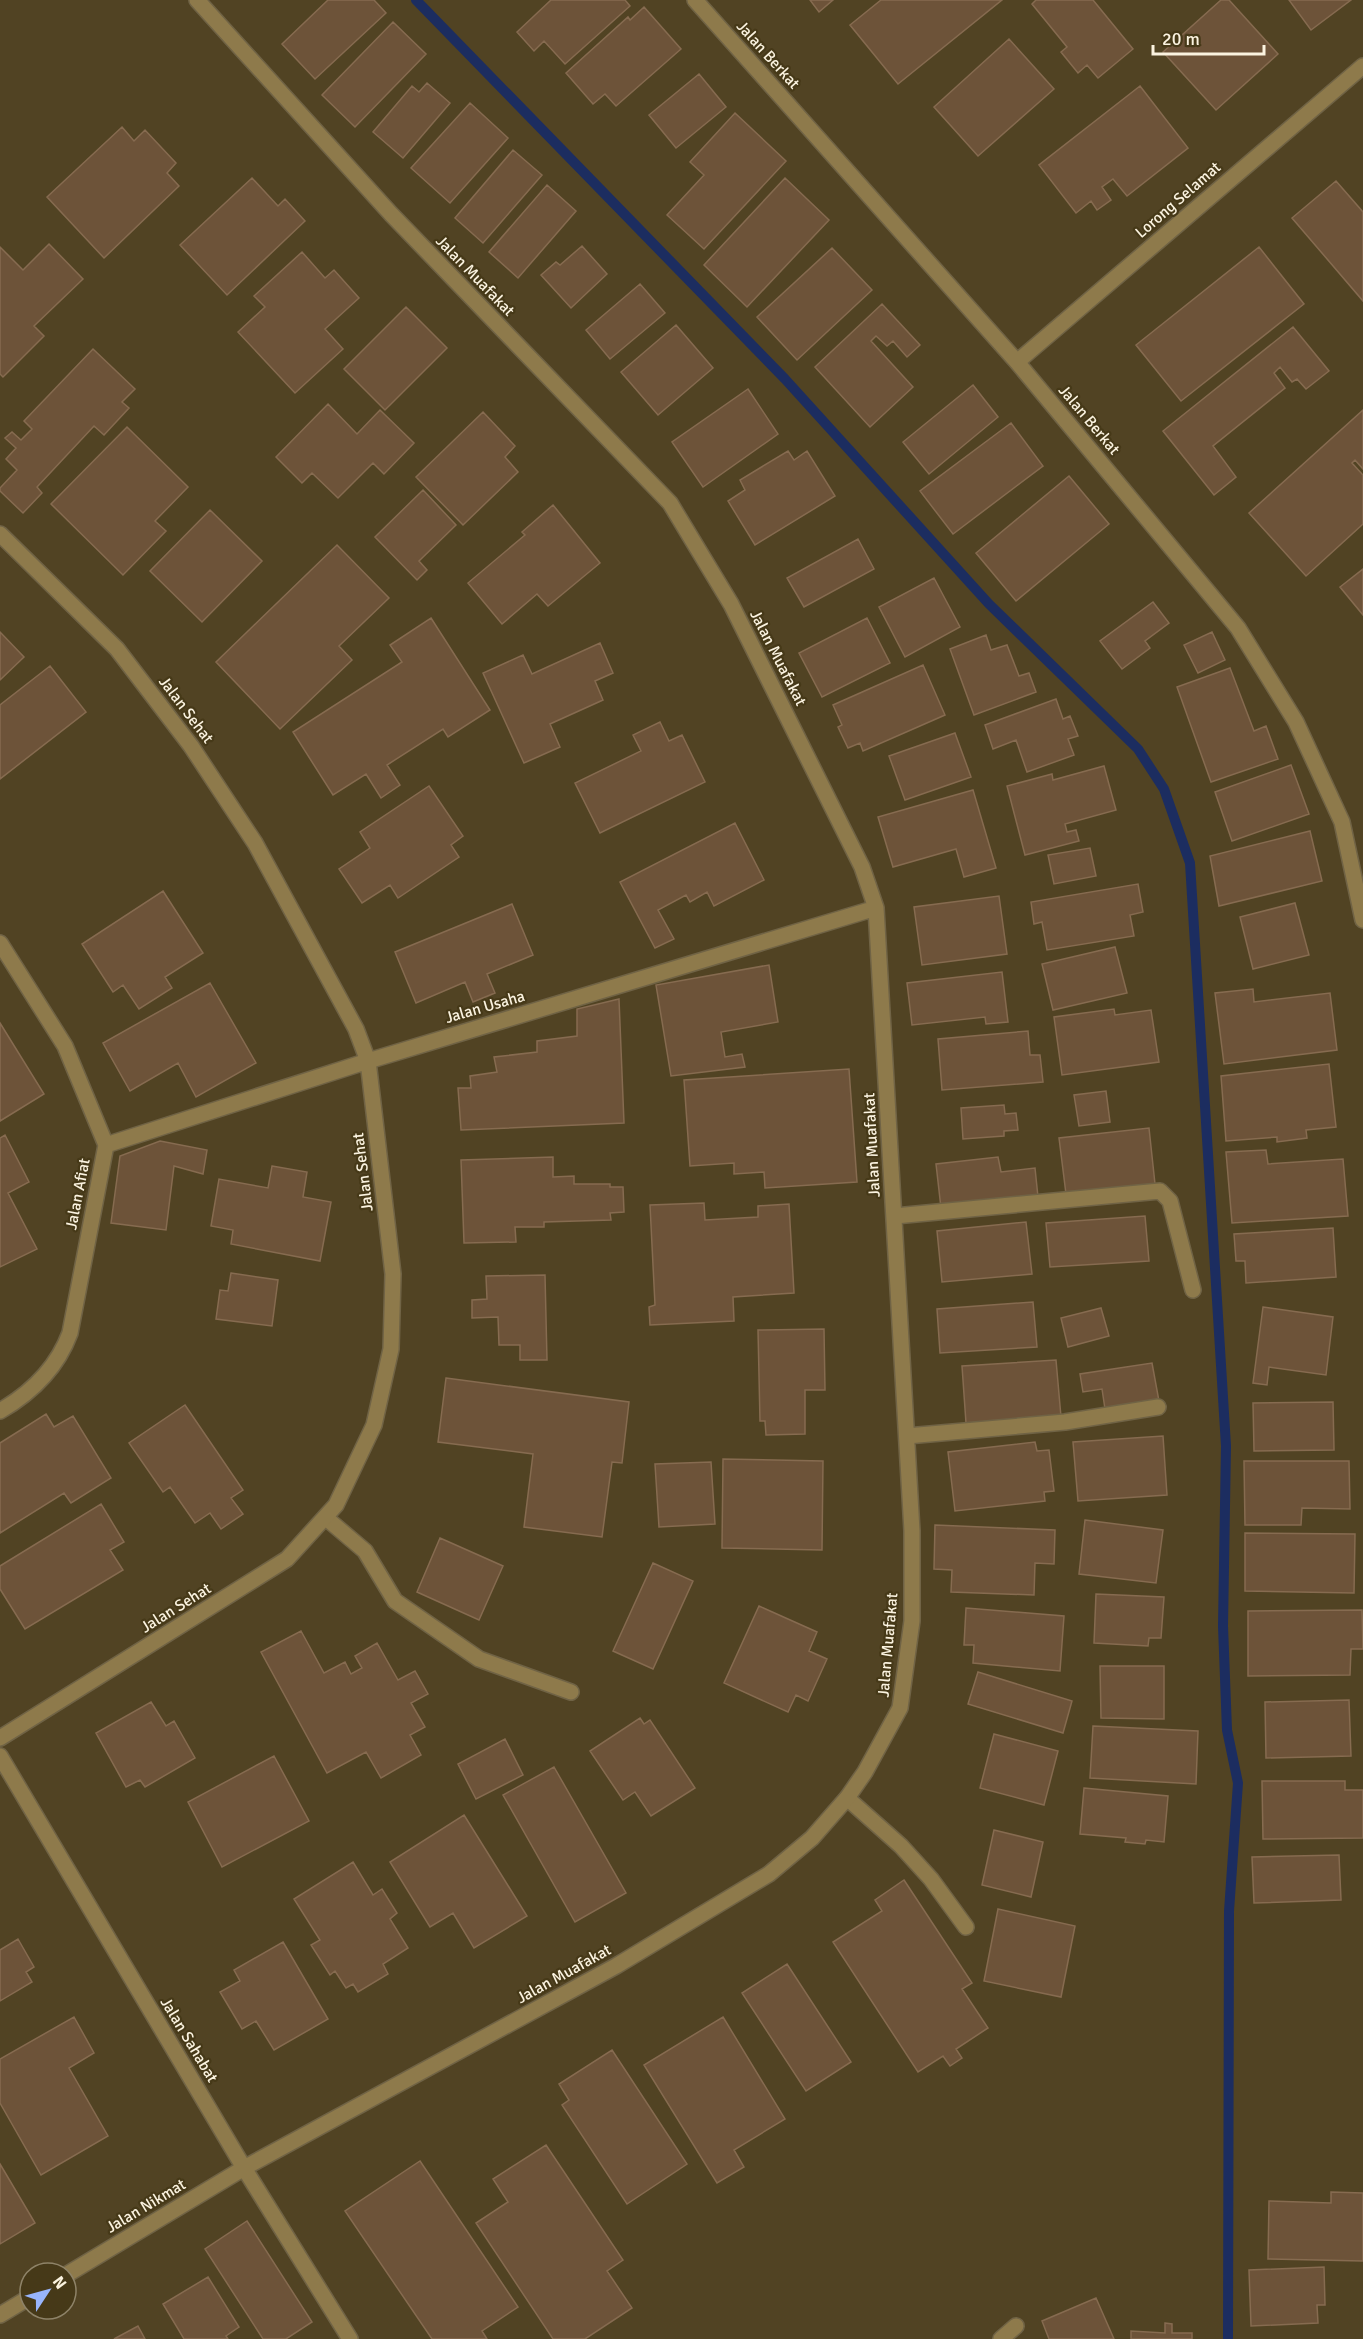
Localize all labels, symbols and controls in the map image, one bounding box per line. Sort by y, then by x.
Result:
street label: Jalan Berkat [732,17,804,94]
scale bar [1153,18,1264,56]
text: 20 m [1162,28,1200,50]
street label: Lorong Selamat [1131,157,1225,243]
street label: Jalan Muafakat [431,231,519,321]
street label: Jalan Berkat [1054,381,1124,459]
street label: Jalan Muafakat [745,607,811,710]
street label: Jalan Sehat [154,672,218,748]
street label: Jalan Usaha [443,986,527,1028]
street label: Jalan Muafakat [859,1092,885,1198]
street label: Jalan Sehat [348,1131,378,1212]
street label: Jalan Afiat [61,1156,95,1231]
street label: Jalan Sehat [137,1578,215,1637]
street label: Jalan Muafakat [873,1592,903,1698]
street label: Jalan Muafakat [513,1940,615,2008]
street label: Jalan Sahabat [156,1994,222,2087]
street label: Jalan Nikmat [102,2174,190,2238]
north arrow [18,2261,78,2321]
text: N [48,2272,71,2293]

